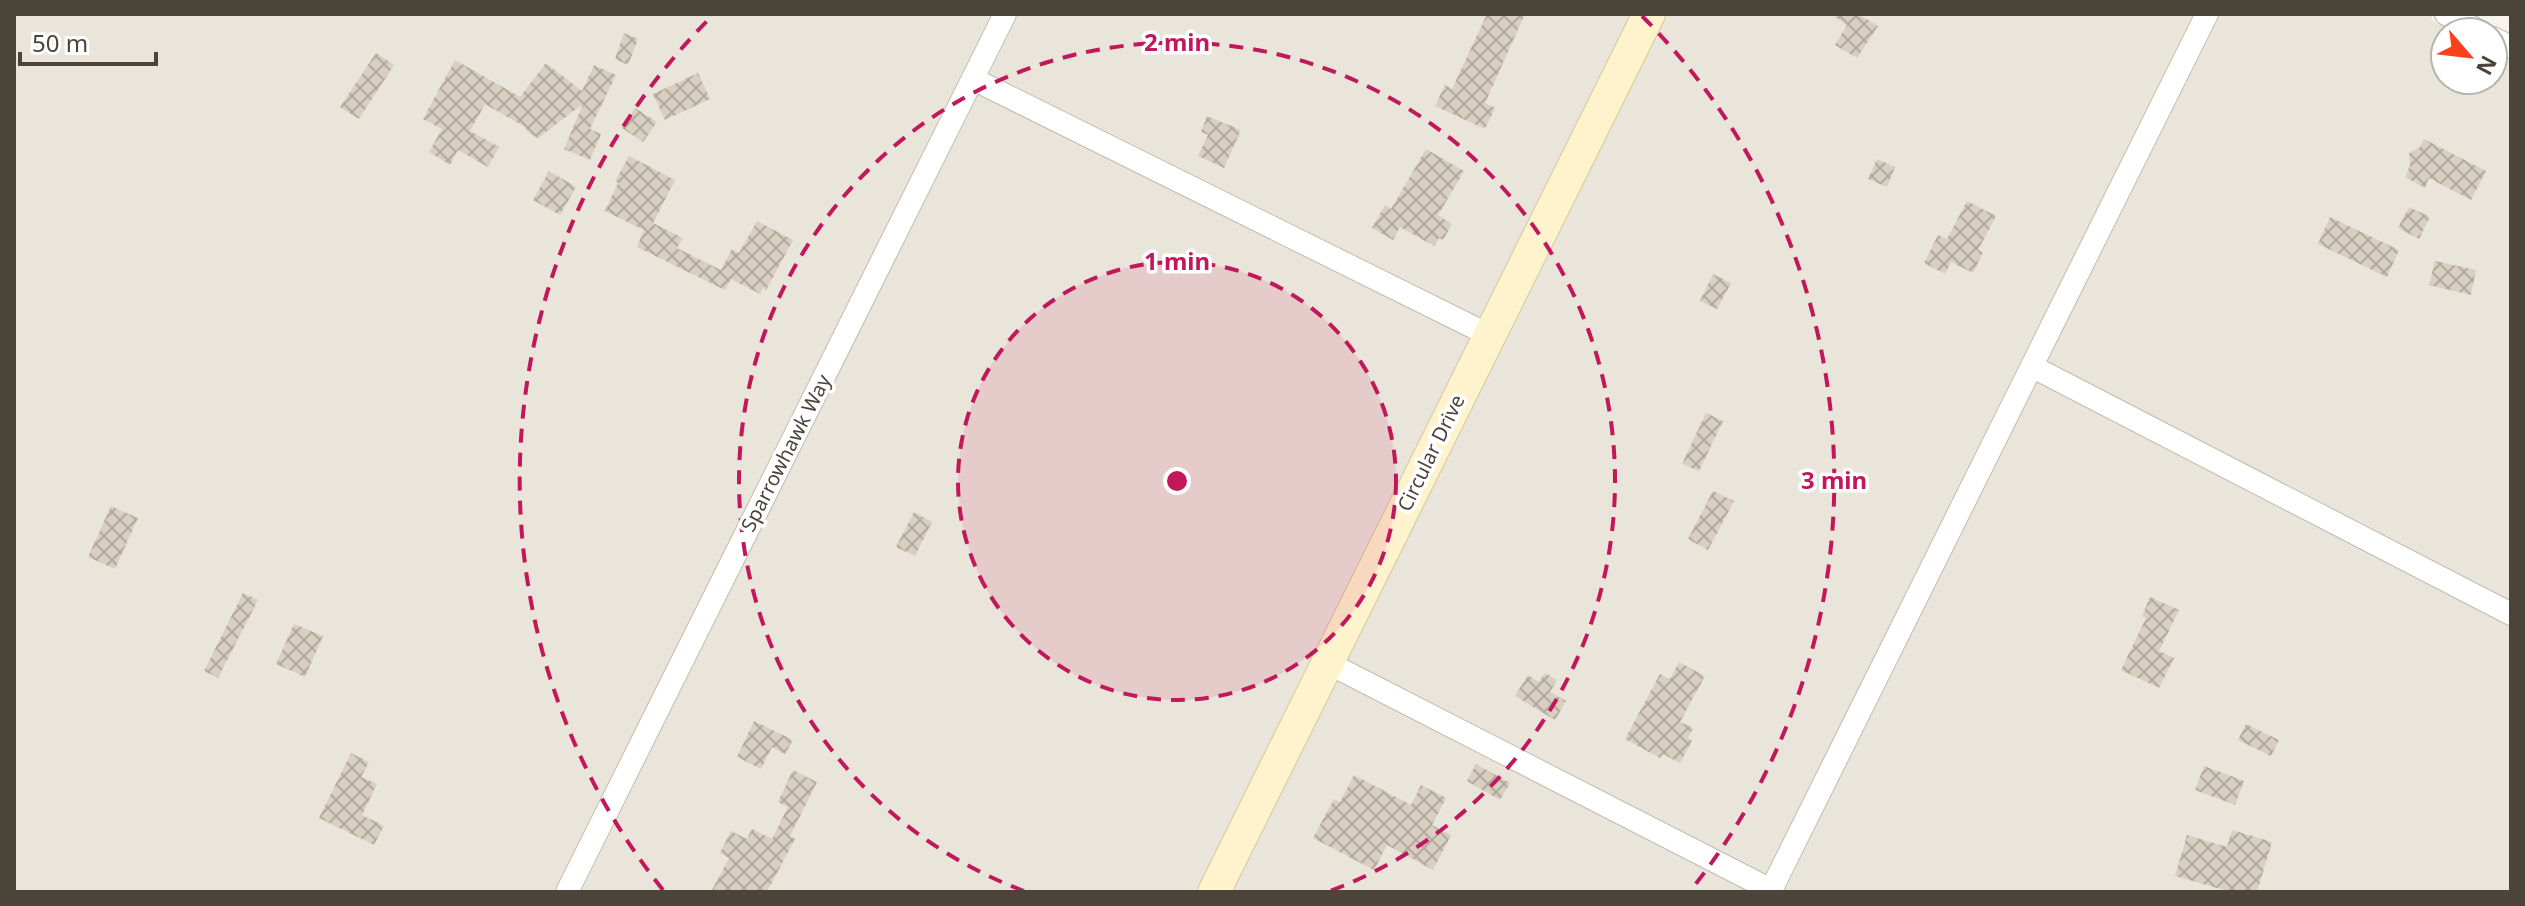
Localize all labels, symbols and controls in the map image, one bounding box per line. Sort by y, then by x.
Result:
scale bar [20,16,156,66]
north arrow [2429,16,2509,96]
text: 2 min [1144,25,1210,58]
text: 50 m [32,26,88,59]
text: N [2470,51,2505,81]
text: 1 min [1144,244,1210,277]
street label: Sparrowhawk Way [734,369,837,536]
street label: Circular Drive [1391,390,1471,516]
text: 3 min [1801,463,1867,496]
centre of rings [1163,467,1191,495]

